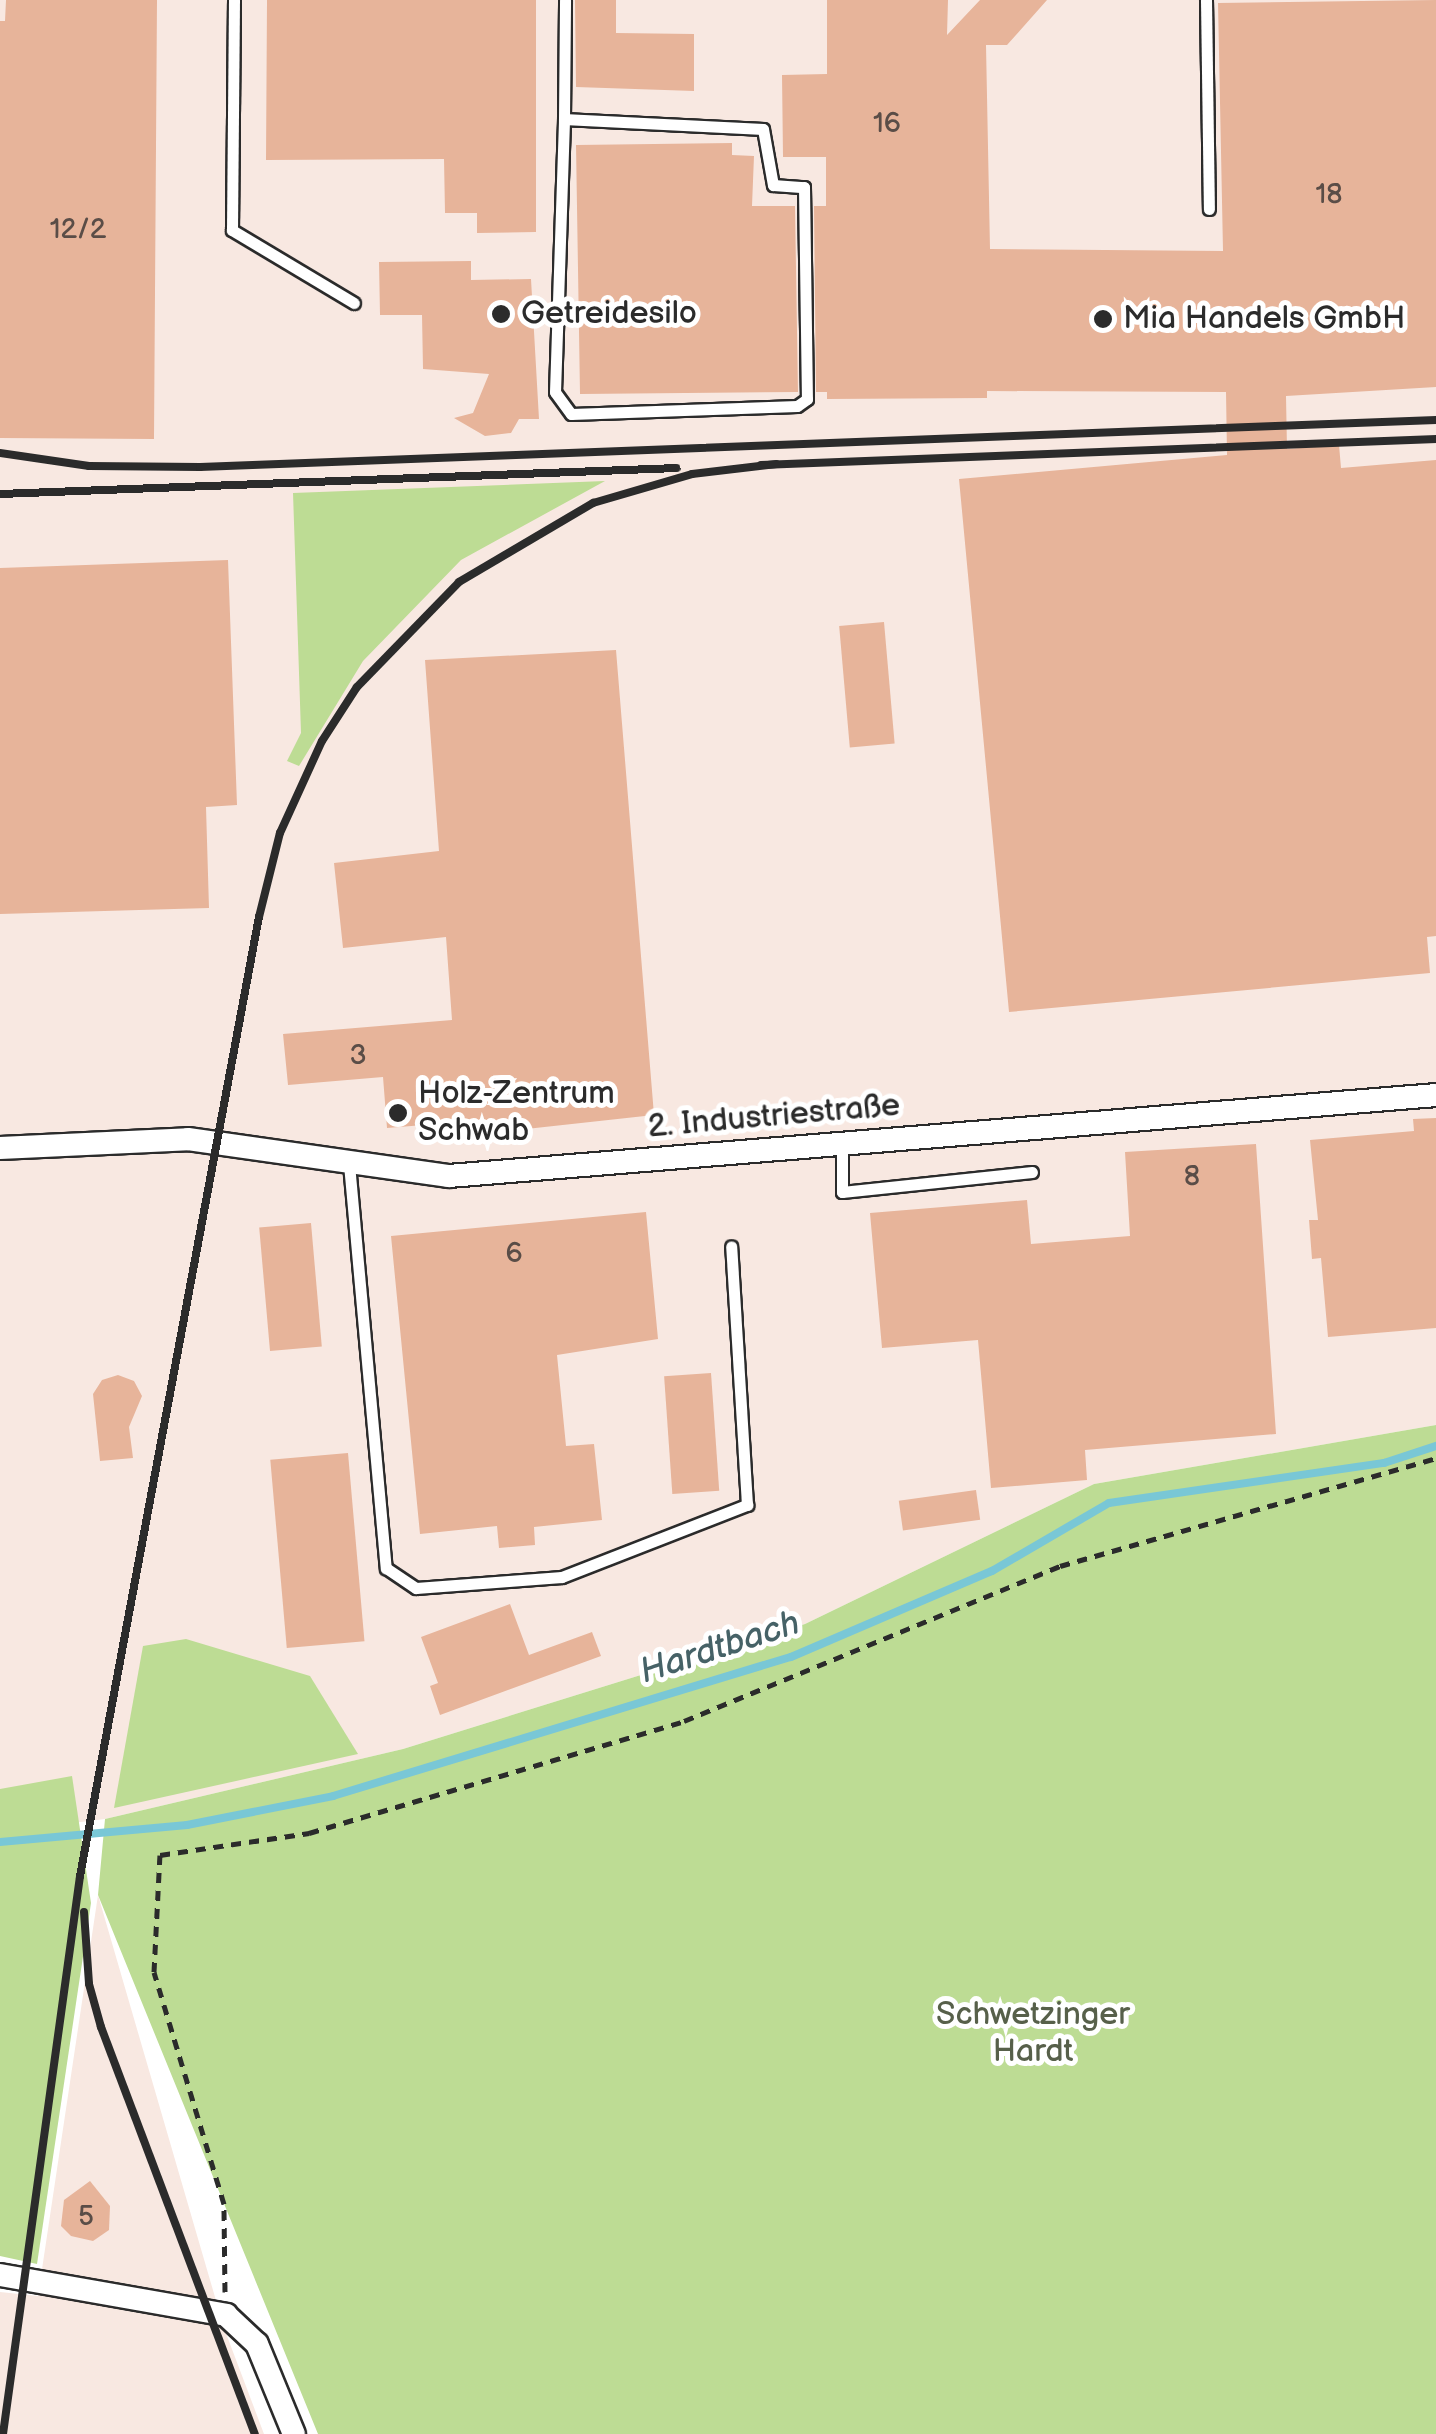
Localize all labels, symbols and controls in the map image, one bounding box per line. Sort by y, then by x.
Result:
house number: 16 [873,107,901,141]
house number: 18 [1315,178,1343,212]
house number: 12/2 [50,213,106,247]
place label: Getreidesilo [521,295,697,333]
place label: Mia Handels GmbH [1123,300,1405,338]
marker: Getreidesilo [490,303,512,325]
marker: Mia Handels GmbH [1092,308,1114,330]
house number: 3 [349,1039,367,1073]
place label: Holz-Zentrum Schwab [418,1076,615,1151]
street label: 2. Industriestraße [646,1087,902,1147]
marker: Holz-Zentrum Schwab [387,1102,409,1124]
house number: 8 [1184,1160,1200,1194]
house number: 6 [505,1237,523,1271]
water label: Hardtbach [635,1602,805,1694]
park label: Schwetzinger Hardt [936,1997,1130,2072]
house number: 5 [78,2200,94,2234]

